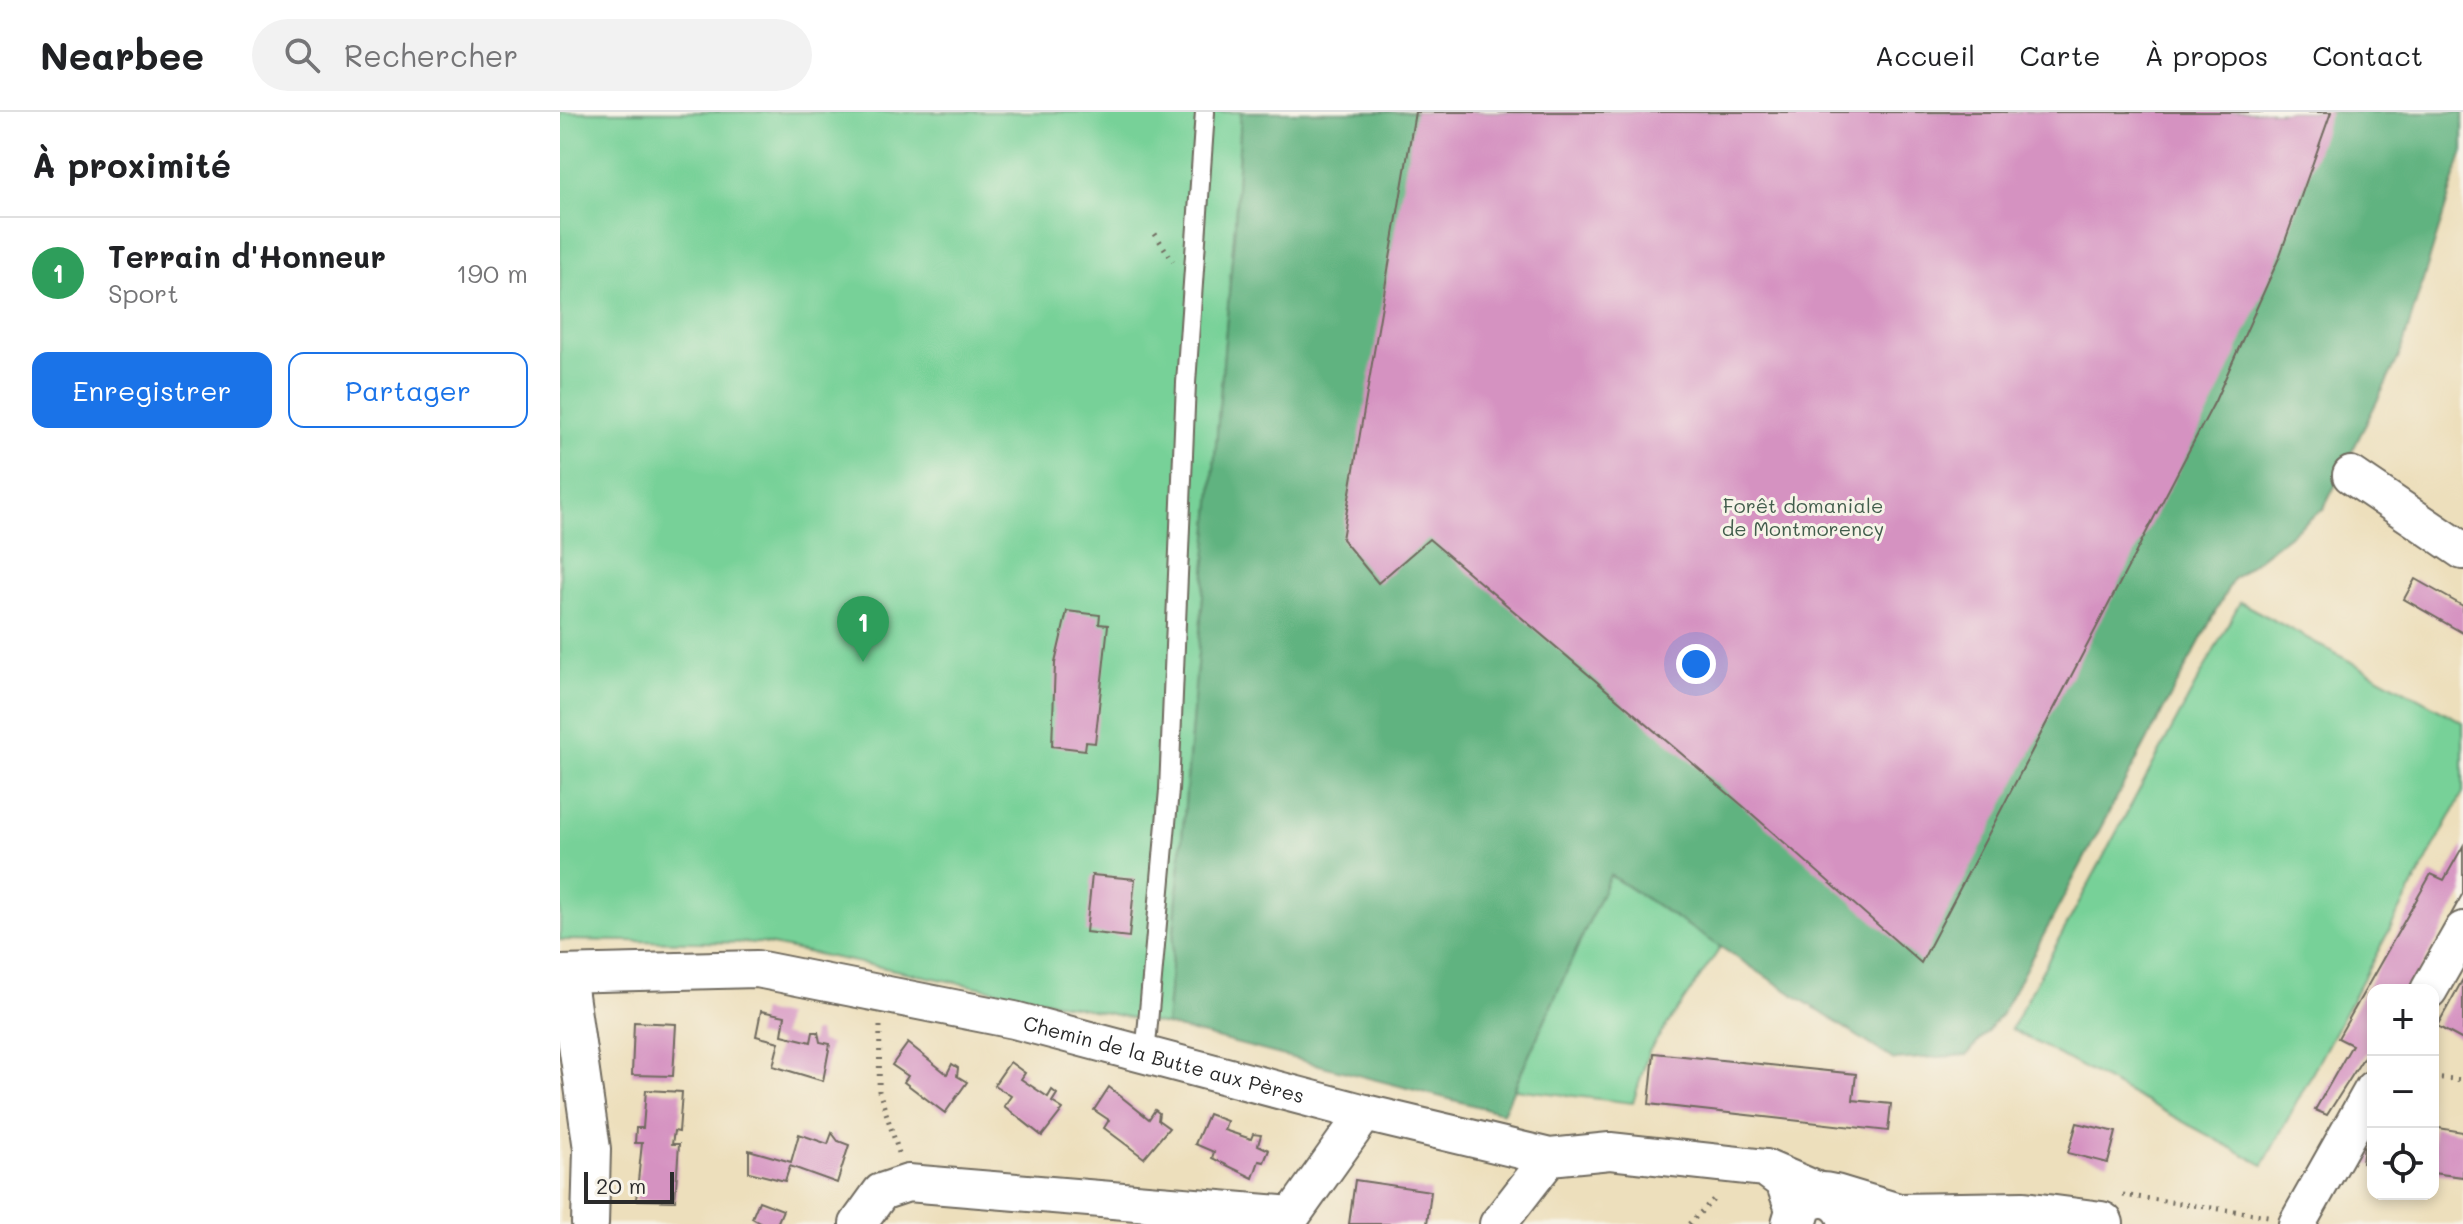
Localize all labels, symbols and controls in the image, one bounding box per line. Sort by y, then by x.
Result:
search box [252,19,812,91]
text: Nearbee [40,30,204,80]
icon: search [280,33,324,77]
text: Rechercher [344,35,518,75]
text: Accueil [1875,37,1975,73]
text: Carte [2019,37,2101,73]
text: À propos [2145,37,2268,73]
text: Contact [2312,37,2423,73]
text: À proximité [32,142,231,187]
text: Terrain d'Honneur [108,236,386,276]
text: 1 [52,256,64,290]
text: 190 m [456,256,528,290]
text: Sport [108,276,179,310]
button: Enregistrer [32,352,272,428]
button: Partager [288,352,528,428]
park label: Forêt domaniale de Montmorency [1722,492,1884,541]
pin: 1 [837,596,889,662]
your location [1676,644,1716,684]
map controls [2367,984,2439,1200]
button: + [2367,984,2439,1056]
street label: Chemin de la Butte aux Pères [1021,1009,1307,1108]
button: − [2367,1056,2439,1128]
button: locate [2367,1128,2439,1200]
scale bar [584,1168,674,1204]
text: 20 m [596,1171,646,1200]

